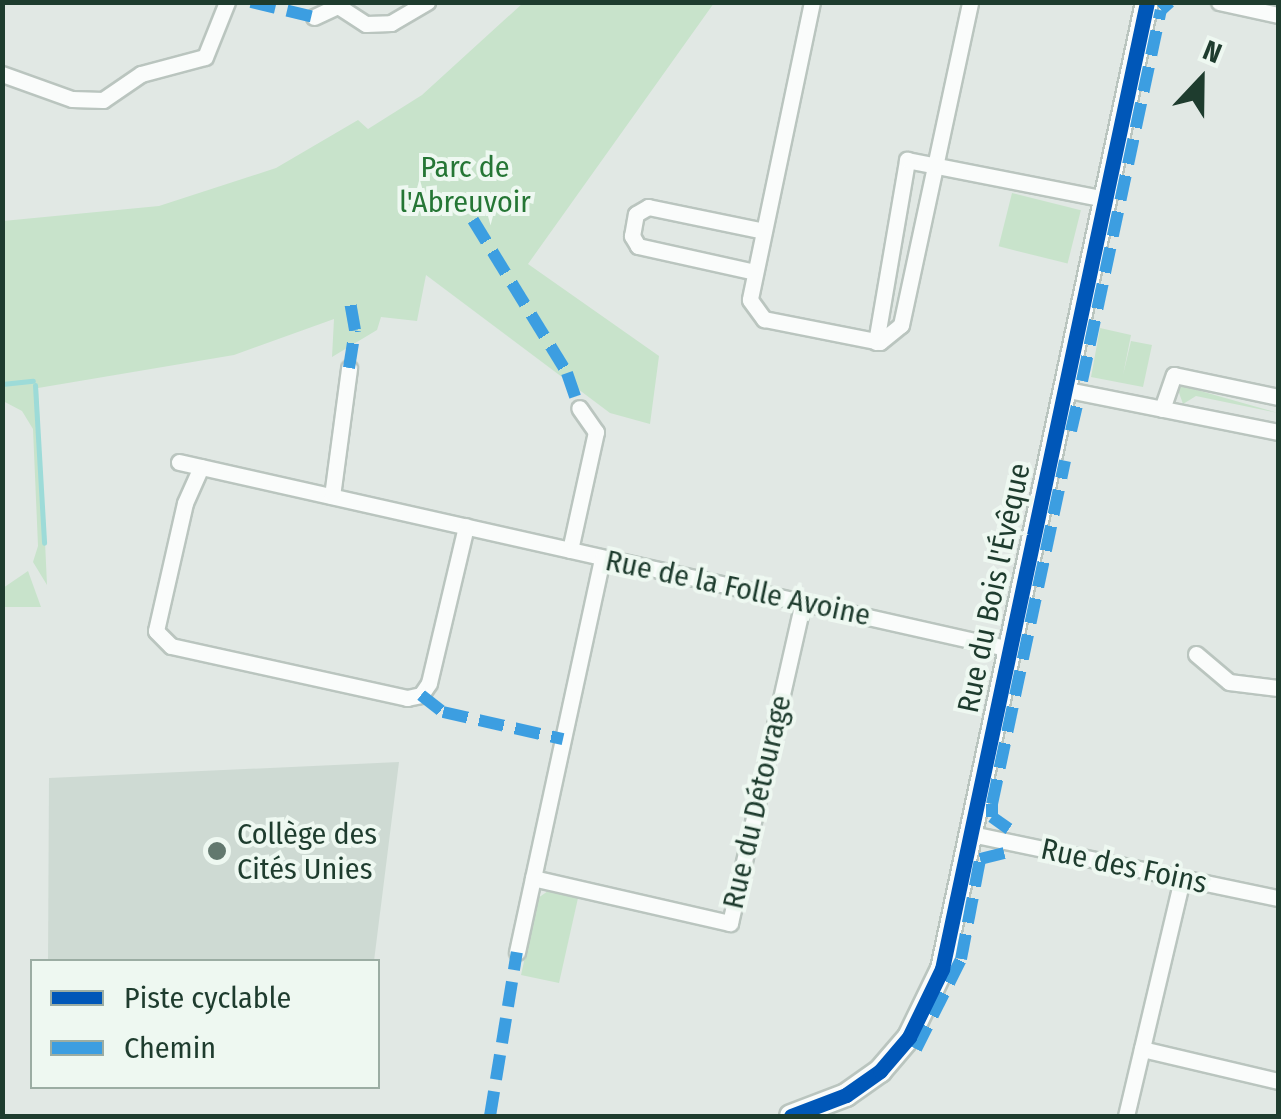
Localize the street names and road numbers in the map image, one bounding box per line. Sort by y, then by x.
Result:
street label: Rue du Bois l'Évêque [950,460,1038,716]
street label: Rue de la Folle Avoine [602,542,874,634]
street label: Rue du Détourage [715,692,799,912]
street label: Rue des Foins [1038,831,1210,901]

